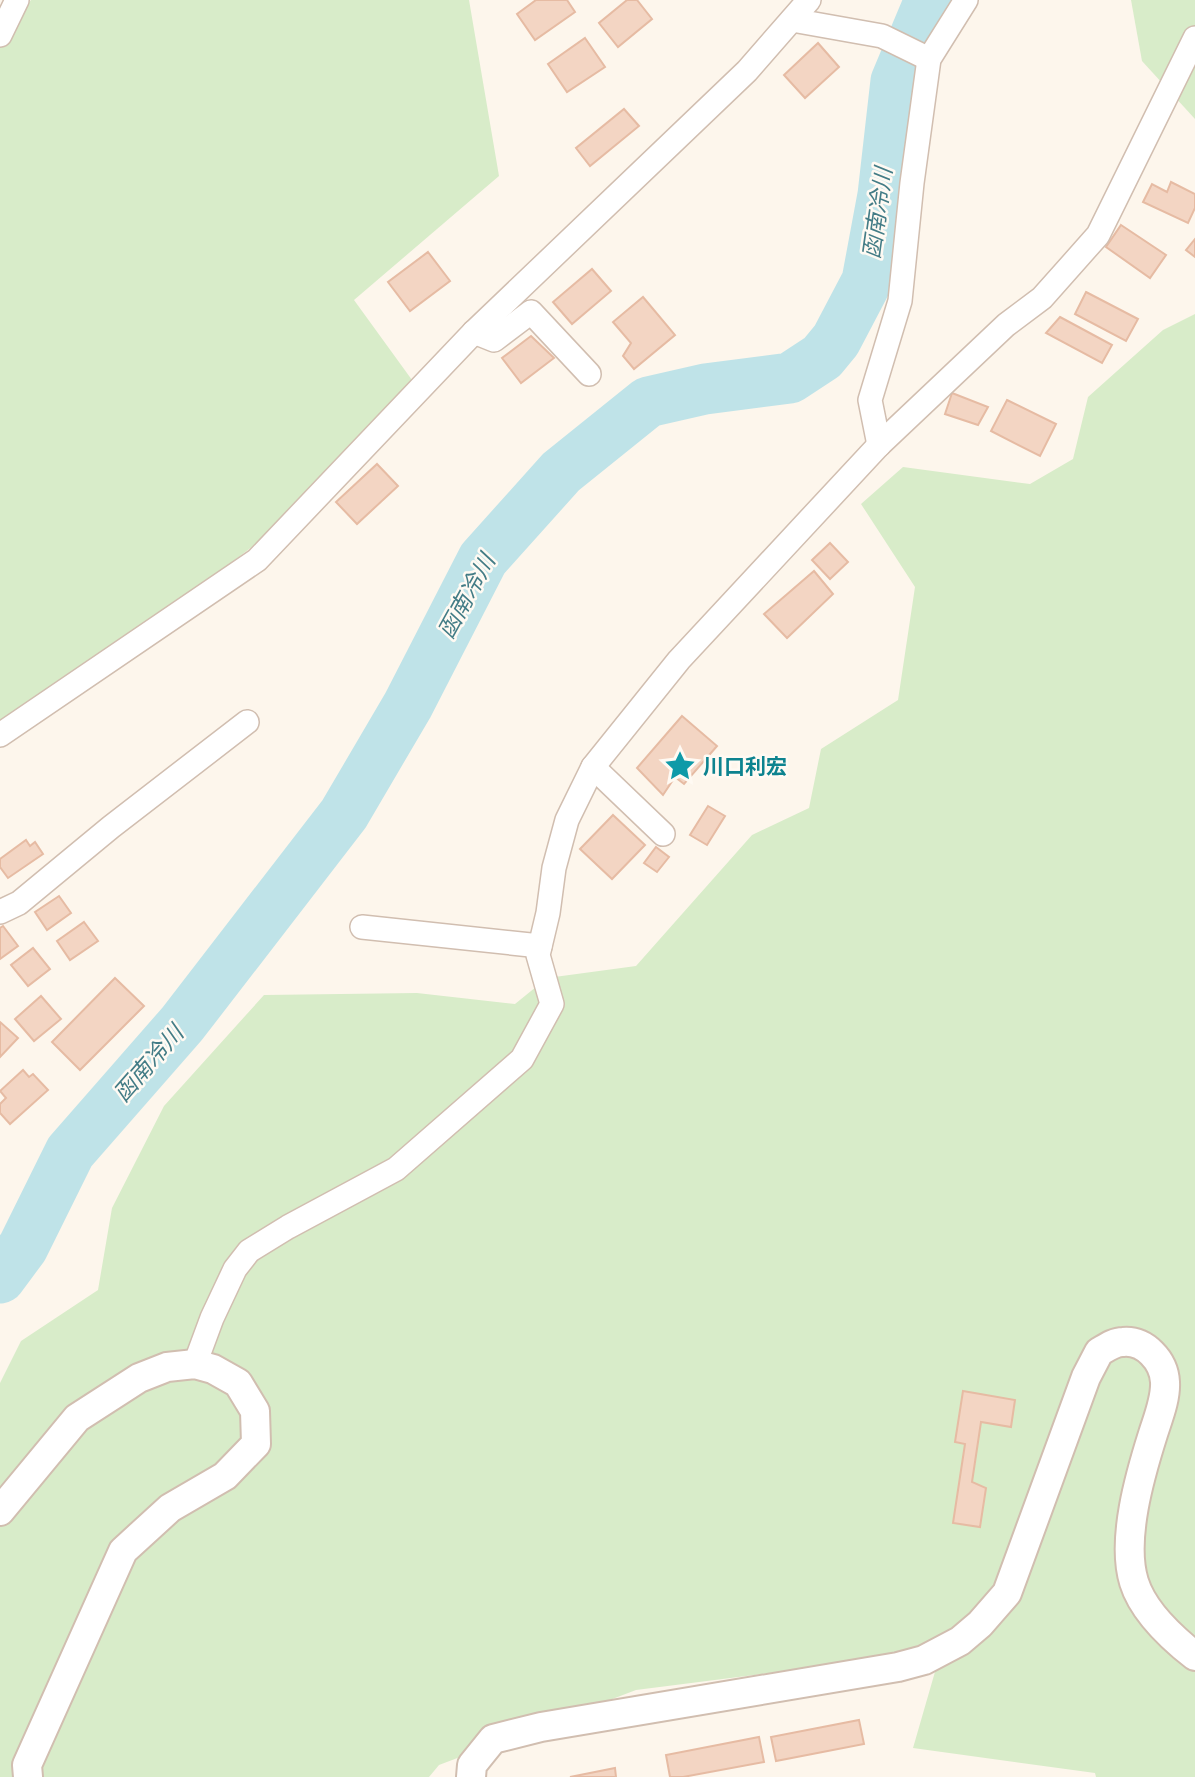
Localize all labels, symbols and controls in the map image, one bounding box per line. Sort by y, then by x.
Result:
water label: 函南冷川 [857,163,897,260]
water label: 函南冷川 [432,547,502,643]
place icon: 川口利宏 [663,749,697,783]
place label: 川口利宏 [703,754,787,779]
water label: 函南冷川 [108,1017,190,1107]

